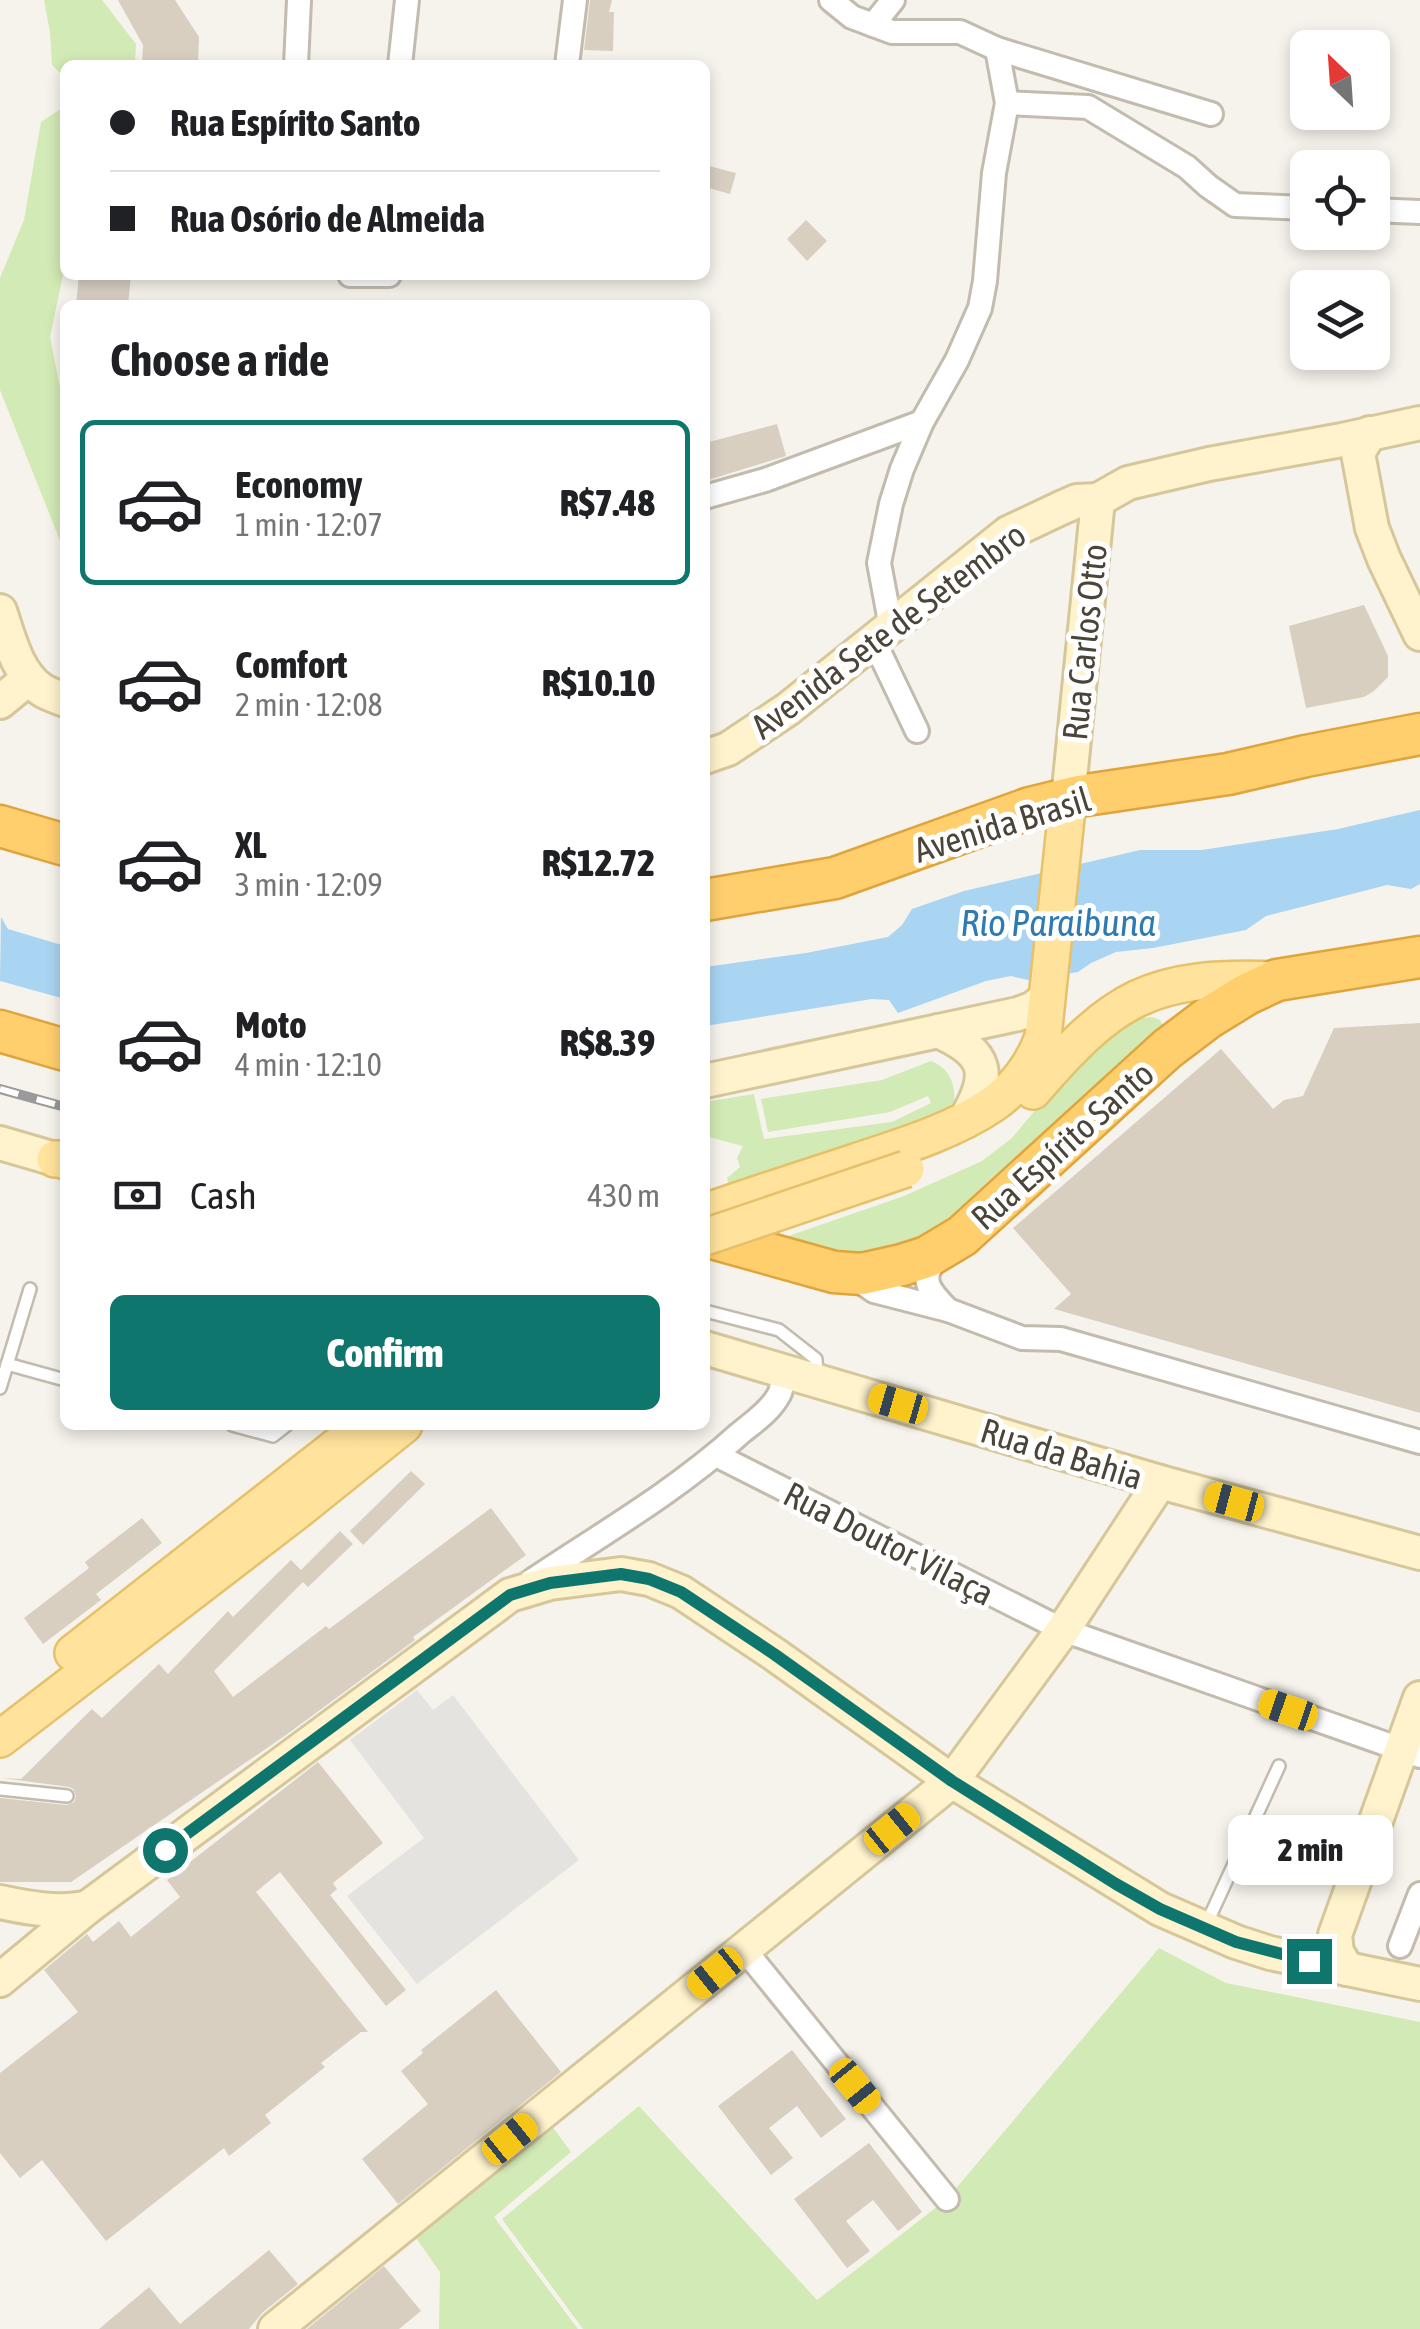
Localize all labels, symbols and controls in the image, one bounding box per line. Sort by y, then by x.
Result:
north arrow [1290,30,1390,130]
map controls [1290,30,1390,370]
text: Rua Espírito Santo [170,101,421,144]
button: locate [1290,150,1390,250]
text: Rua Osório de Almeida [170,197,485,240]
button: layers [1290,270,1390,370]
text: Choose a ride [110,334,329,386]
icon: car [115,458,205,548]
text: Economy [235,463,362,506]
text: R$7.48 [560,481,655,524]
text: 1 min · 12:07 [235,506,382,543]
street label: Avenida Sete de Setembro [743,514,1033,746]
street label: Rua Carlos Otto [1054,542,1114,742]
icon: car [115,638,205,728]
text: Comfort [235,643,347,686]
text: R$10.10 [542,661,655,704]
text: 2 min · 12:08 [235,686,382,723]
street label: Avenida Brasil [909,778,1095,870]
icon: car [115,818,205,908]
text: XL [235,823,267,866]
text: R$12.72 [542,841,655,884]
text: 3 min · 12:09 [235,866,382,903]
water label: Rio Paraibuna [960,901,1156,944]
icon: car [115,998,205,1088]
text: Moto [235,1003,307,1046]
text: R$8.39 [560,1021,655,1064]
text: 4 min · 12:10 [235,1046,382,1083]
street label: Rua Espírito Santo [963,1053,1161,1237]
icon: cash [110,1168,165,1223]
text: Cash [190,1174,257,1217]
text: 430 m [587,1177,660,1214]
button: Confirm [110,1295,660,1410]
car [865,1381,931,1427]
street label: Rua da Bahia [976,1409,1148,1497]
street label: Rua Doutor Vilaça [778,1473,1000,1613]
car [1201,1480,1267,1524]
car [1255,1686,1321,1734]
car [859,1798,925,1860]
callout: 2 min [1226,1816,1392,1886]
route start [143,1828,188,1873]
text: 2 min [1278,1831,1343,1868]
route end [1287,1939,1332,1984]
car [682,1942,748,2004]
car [824,2053,886,2119]
car [477,2108,543,2170]

